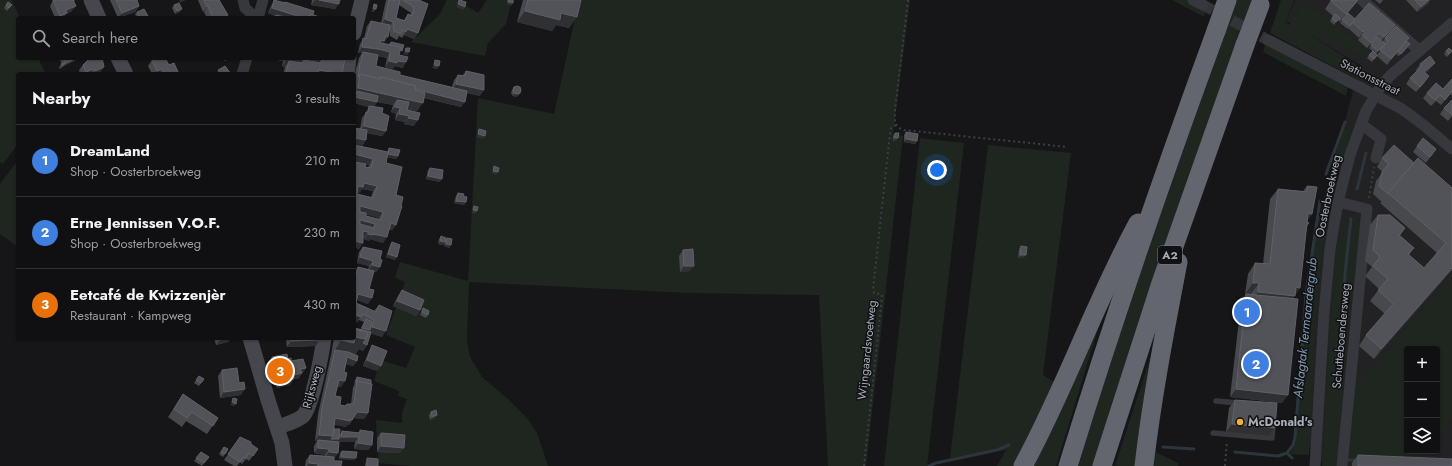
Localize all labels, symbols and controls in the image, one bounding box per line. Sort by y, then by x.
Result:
search box [16,16,356,60]
icon: search [30,27,52,49]
text: Search here [62,27,138,49]
street label: Stationsstraat [1337,54,1403,100]
text: Nearby [32,86,90,110]
text: 3 results [295,89,340,108]
text: DreamLand [70,140,150,162]
text: 1 [42,151,48,170]
text: 210 m [305,151,340,170]
street label: Oosterbroekweg [1310,153,1346,239]
your location [927,160,947,180]
text: Shop · Oosterbroekweg [70,162,201,181]
text: Erne Jennissen V.O.F. [70,212,220,234]
text: 2 [41,223,49,242]
text: 230 m [304,223,340,242]
text: Shop · Oosterbroekweg [70,234,201,253]
road number: A2 [1158,246,1182,264]
water label: Afslagtak Termaardergrub [1288,256,1322,400]
street label: Schutteboendersweg [1327,283,1355,389]
text: Eetcafé de Kwizzenjèr [70,284,226,306]
text: 3 [41,295,49,314]
text: 430 m [303,295,340,314]
pin: 1 [1234,297,1260,327]
street label: Wijngaardsvoetweg [853,299,881,401]
text: Restaurant · Kampweg [70,306,191,325]
map controls [1404,346,1440,454]
button: + [1404,346,1440,382]
pin: 2 [1243,349,1269,379]
pin: 3 [267,356,293,386]
street label: Rijksweg [298,363,326,411]
button: − [1404,382,1440,418]
place label: McDonald's [1248,413,1313,431]
marker: McDonald's [1235,417,1245,427]
button: layers [1404,418,1440,454]

